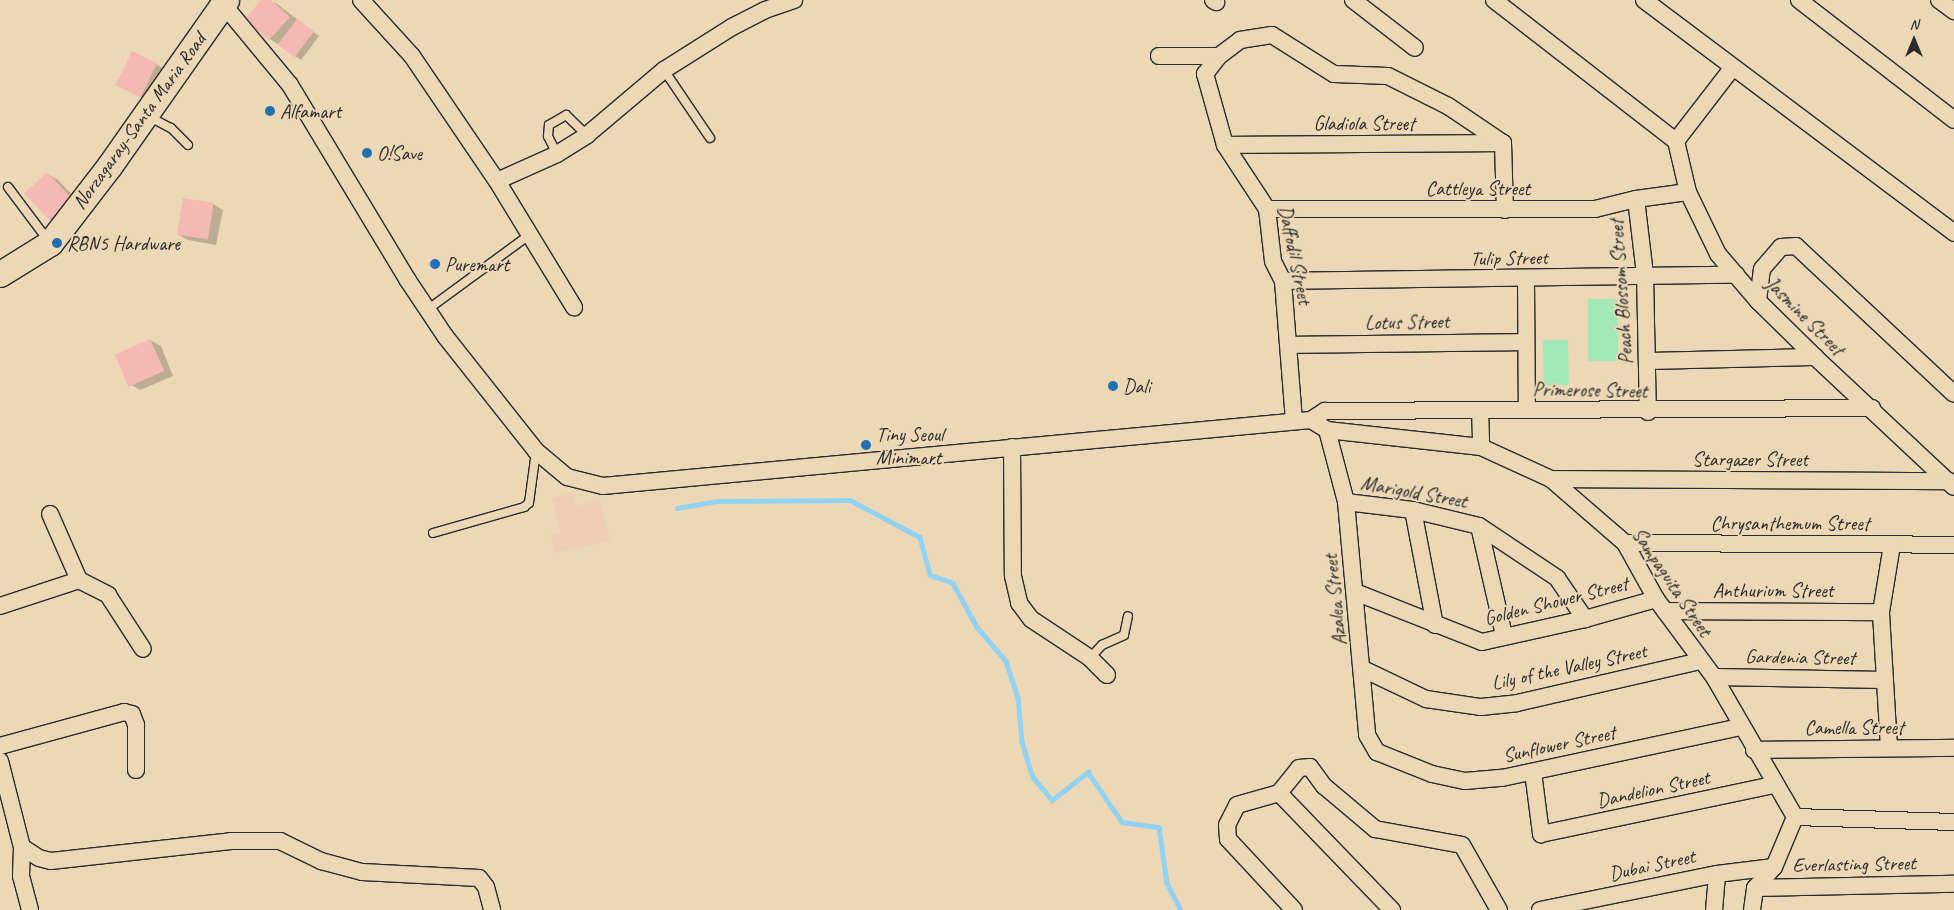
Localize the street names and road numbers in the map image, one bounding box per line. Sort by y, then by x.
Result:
street label: Norzagaray-Santa Maria Road [67,28,211,214]
street label: Gladiola Street [1313,111,1415,135]
street label: Cattleya Street [1426,176,1530,200]
street label: Daffodil Street [1273,203,1317,307]
street label: Peach Blossom Street [1604,218,1638,366]
street label: Tulip Street [1470,245,1548,271]
street label: Jasmine Street [1761,272,1849,360]
street label: Lotus Street [1364,309,1450,335]
street label: Primerose Street [1532,377,1648,403]
street label: Stargazer Street [1692,447,1808,471]
street label: Marigold Street [1359,471,1469,513]
street label: Chrysanthemum Street [1711,511,1869,535]
street label: Sampaguita Street [1627,523,1717,641]
street label: Azalea Street [1318,553,1352,647]
street label: Golden Shower Street [1482,572,1630,630]
street label: Anthurium Street [1713,578,1833,602]
street label: Lily of the Valley Street [1489,639,1649,695]
street label: Gardenia Street [1745,644,1855,670]
street label: Camella Street [1804,715,1904,739]
street label: Sunflower Street [1501,720,1617,768]
street label: Dandelion Street [1594,765,1712,813]
street label: Dubai Street [1607,844,1697,886]
street label: Everlasting Street [1792,851,1916,877]

